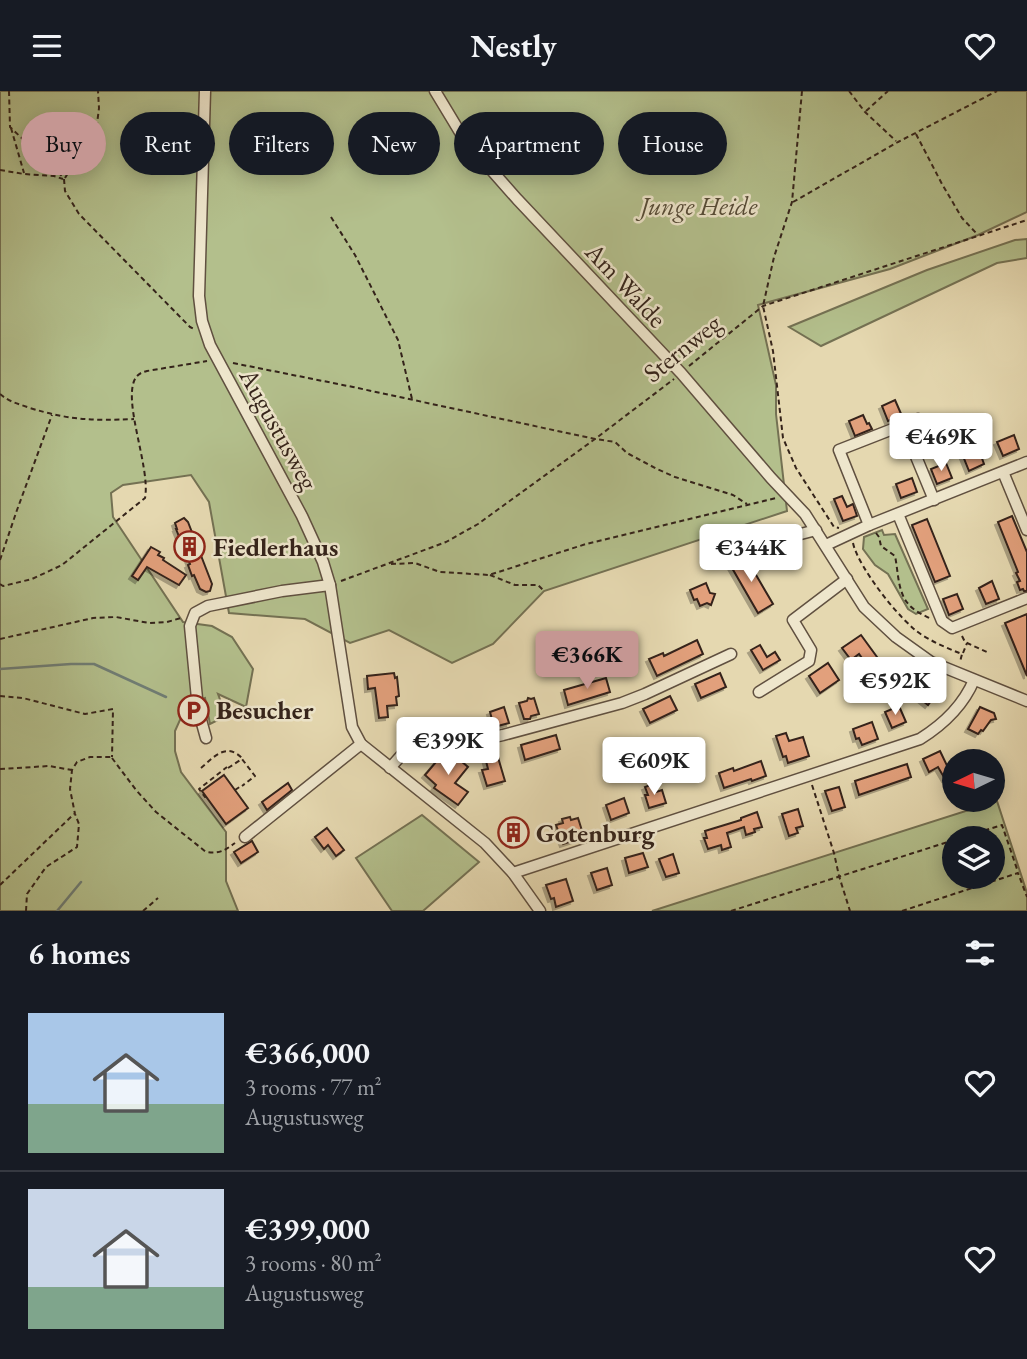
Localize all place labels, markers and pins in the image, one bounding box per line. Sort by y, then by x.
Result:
pin: €469K [892,413,990,473]
pin: €344K [702,525,800,584]
building icon: Fiedlerhaus [173,530,207,564]
place label: Fiedlerhaus [213,530,338,564]
pin: €366K [538,631,636,691]
pin: €592K [846,657,944,717]
parking icon: Besucher [176,693,210,727]
place label: Besucher [216,693,314,727]
pin: €399K [399,717,497,777]
pin: €609K [605,737,703,797]
building icon: Gotenburg [496,816,530,850]
place label: Gotenburg [536,816,656,850]

